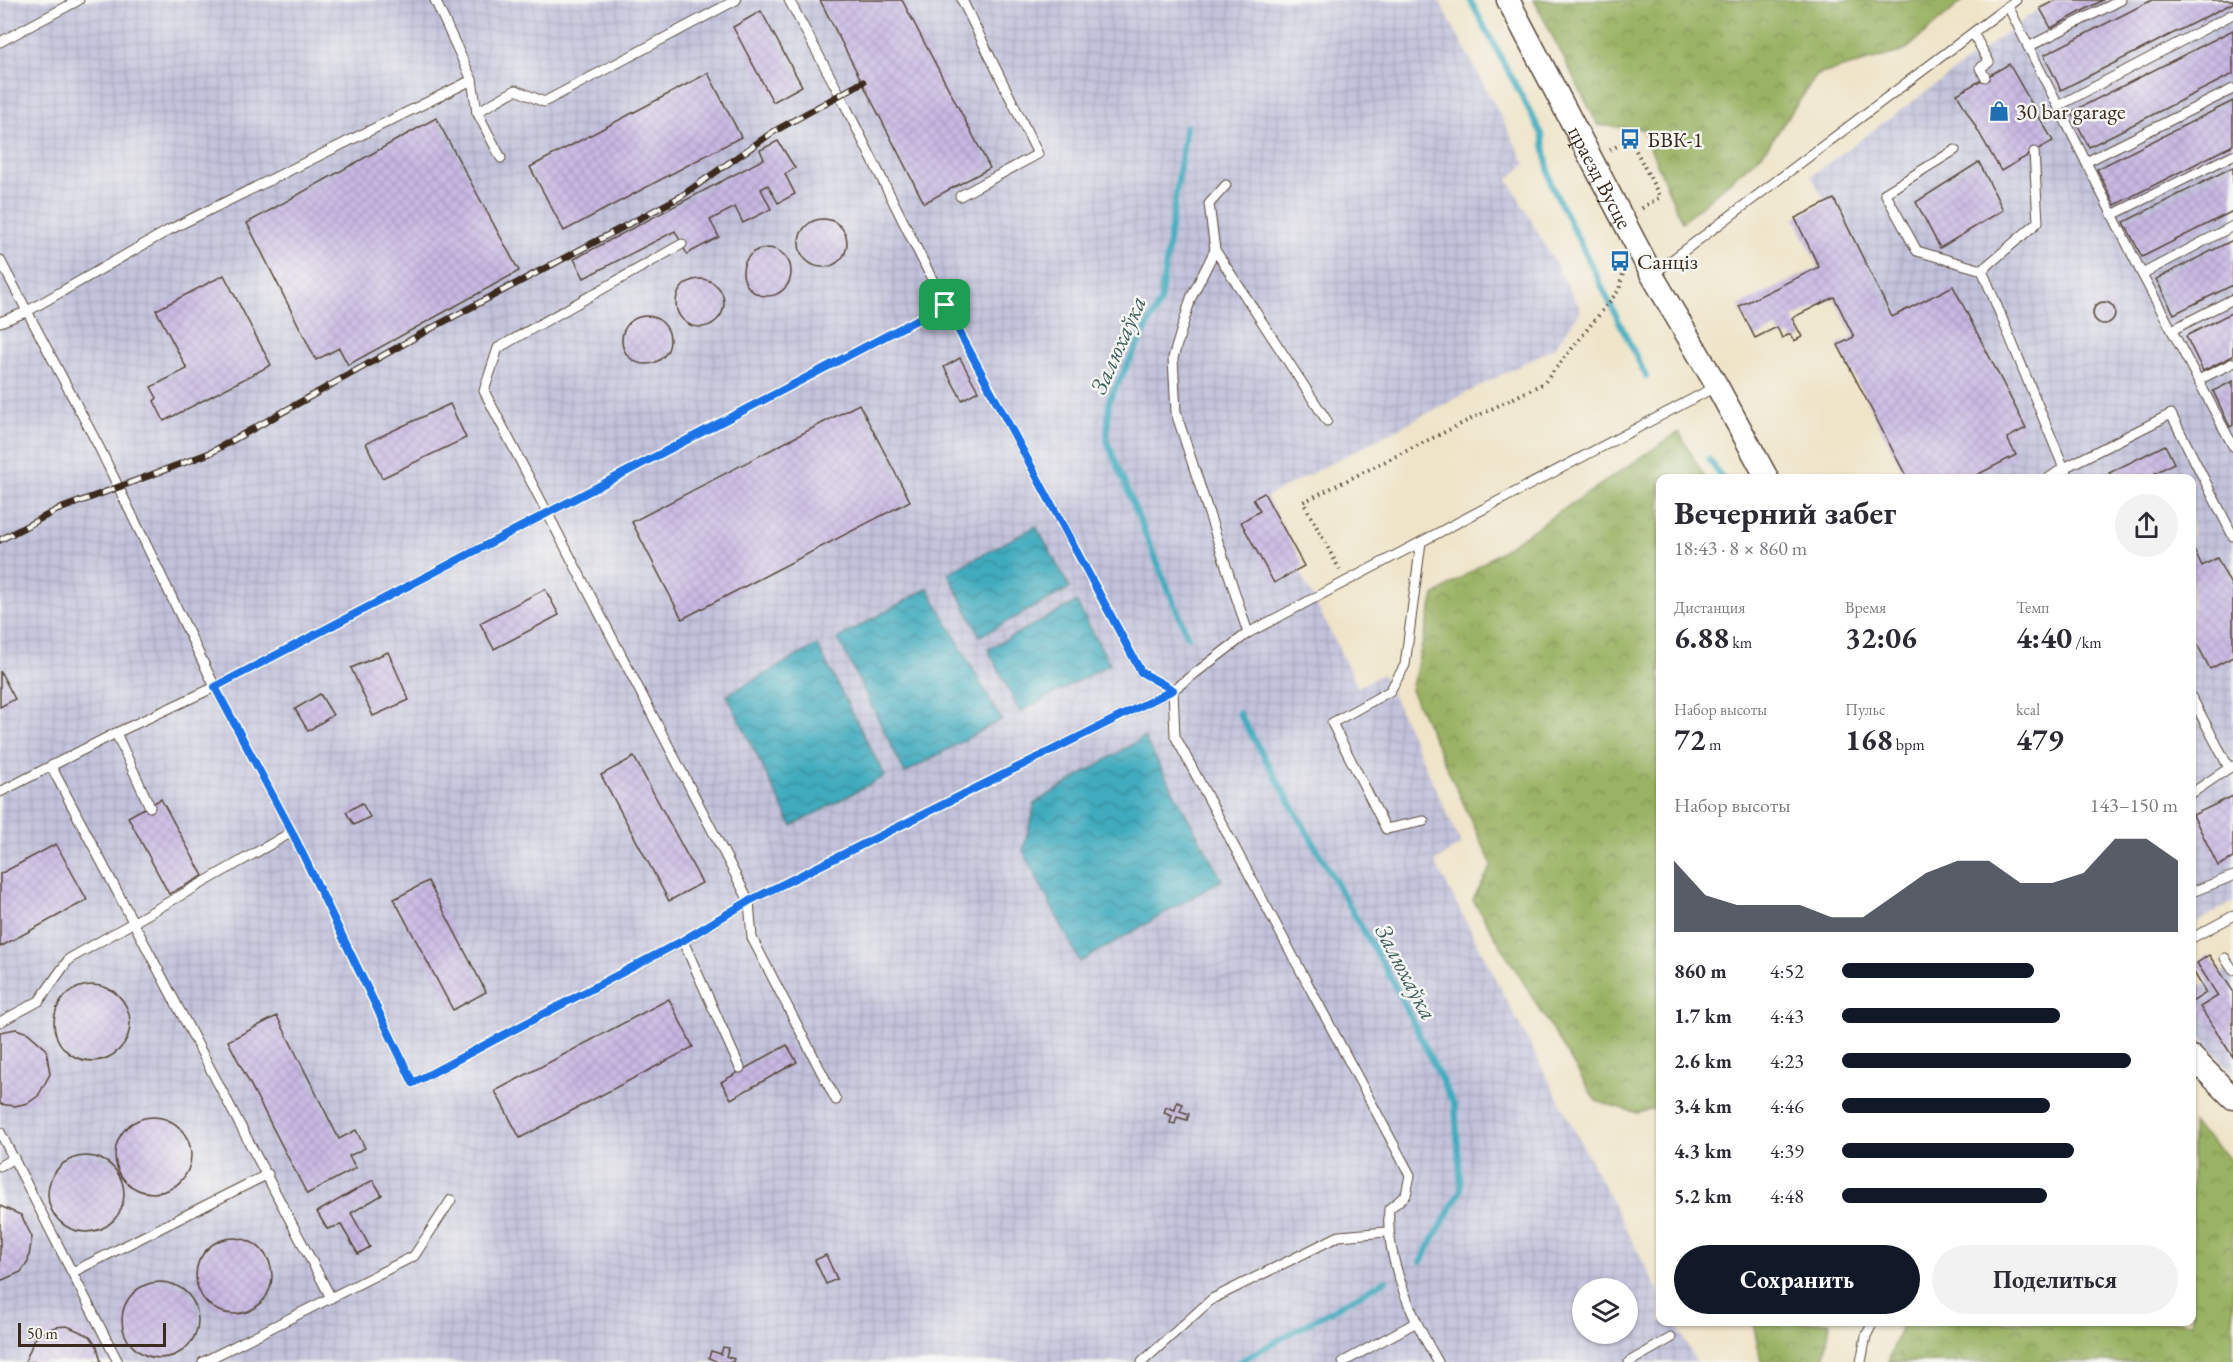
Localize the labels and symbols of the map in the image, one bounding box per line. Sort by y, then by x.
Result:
place label: 30 bar garage [2016,97,2126,126]
shop icon: 30 bar garage [1987,99,2011,123]
street label: праезд Вусце [1561,121,1639,234]
place label: БВК-1 [1647,125,1703,154]
bus stop icon: БВК-1 [1618,127,1642,151]
place label: Санціз [1637,247,1698,276]
bus stop icon: Санціз [1608,249,1632,273]
pin [919,279,970,330]
water label: Залюхаўка [1082,291,1153,399]
water label: Залюхаўка [1368,918,1445,1025]
scale bar [18,1320,166,1348]

